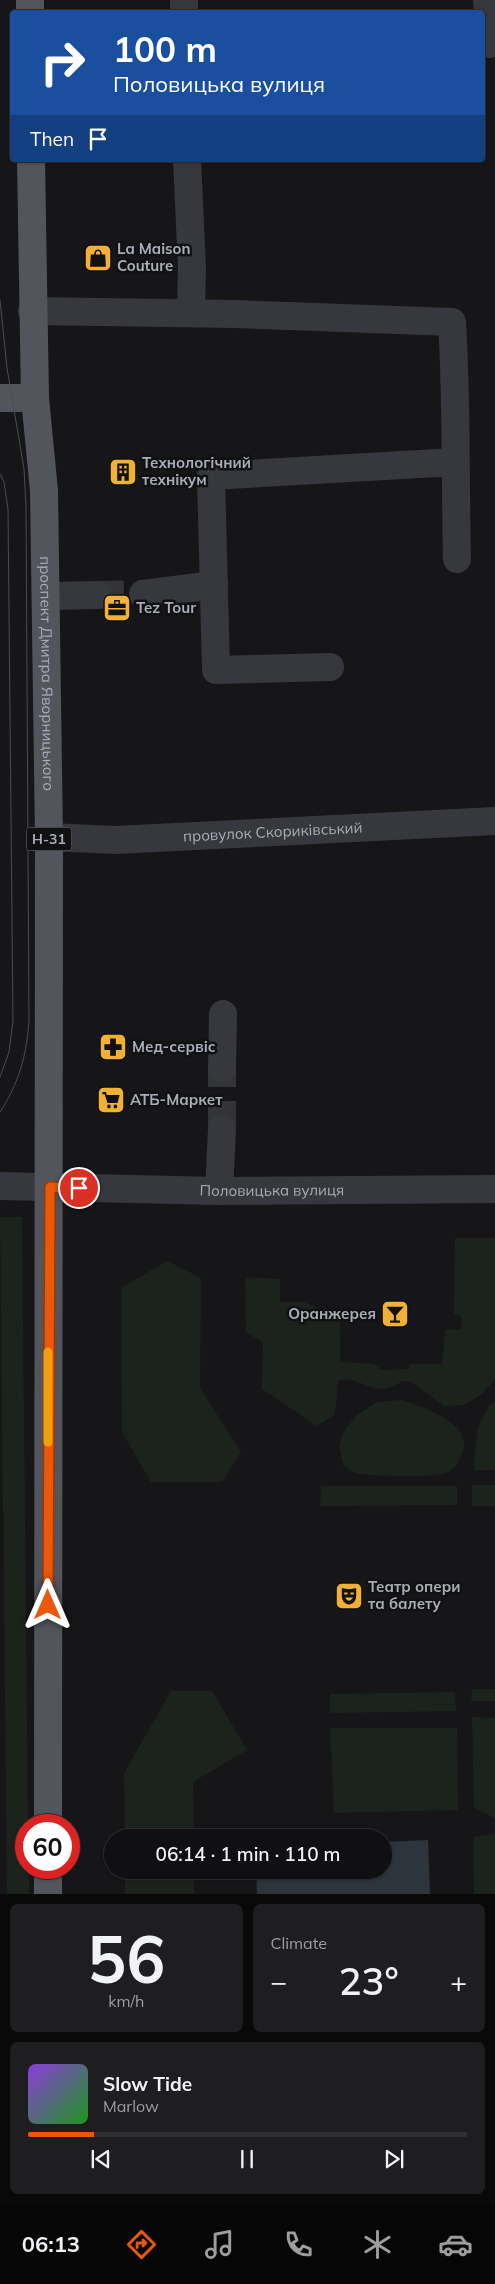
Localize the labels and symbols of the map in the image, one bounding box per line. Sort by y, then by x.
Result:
place label: La Maison Couture [117,239,191,275]
shop icon: La Maison Couture [83,243,113,273]
place label: Технологічний технікум [142,453,251,489]
building icon: Технологічний технікум [108,457,138,487]
street label: проспект Дмитра Яворницького [36,556,58,791]
office icon: Tez Tour [102,593,132,623]
place label: Tez Tour [136,598,196,617]
street label: провулок Скориківський [183,818,363,846]
road number: Н-31 [27,828,72,851]
pharmacy icon: Мед-сервіс [98,1032,128,1062]
place label: Мед-сервіс [132,1037,216,1056]
supermarket icon: АТБ-Маркет [96,1085,126,1115]
place label: АТБ-Маркет [130,1090,223,1109]
pin [58,1167,100,1209]
street label: Половицька вулиця [199,1180,344,1200]
bar icon: Оранжерея [380,1299,410,1329]
place label: Оранжерея [288,1304,376,1323]
place label: Театр опери та балету [368,1577,460,1613]
position arrow [21,1578,73,1630]
theatre icon: Театр опери та балету [334,1581,364,1611]
speed limit sign: 60 [15,1814,80,1879]

